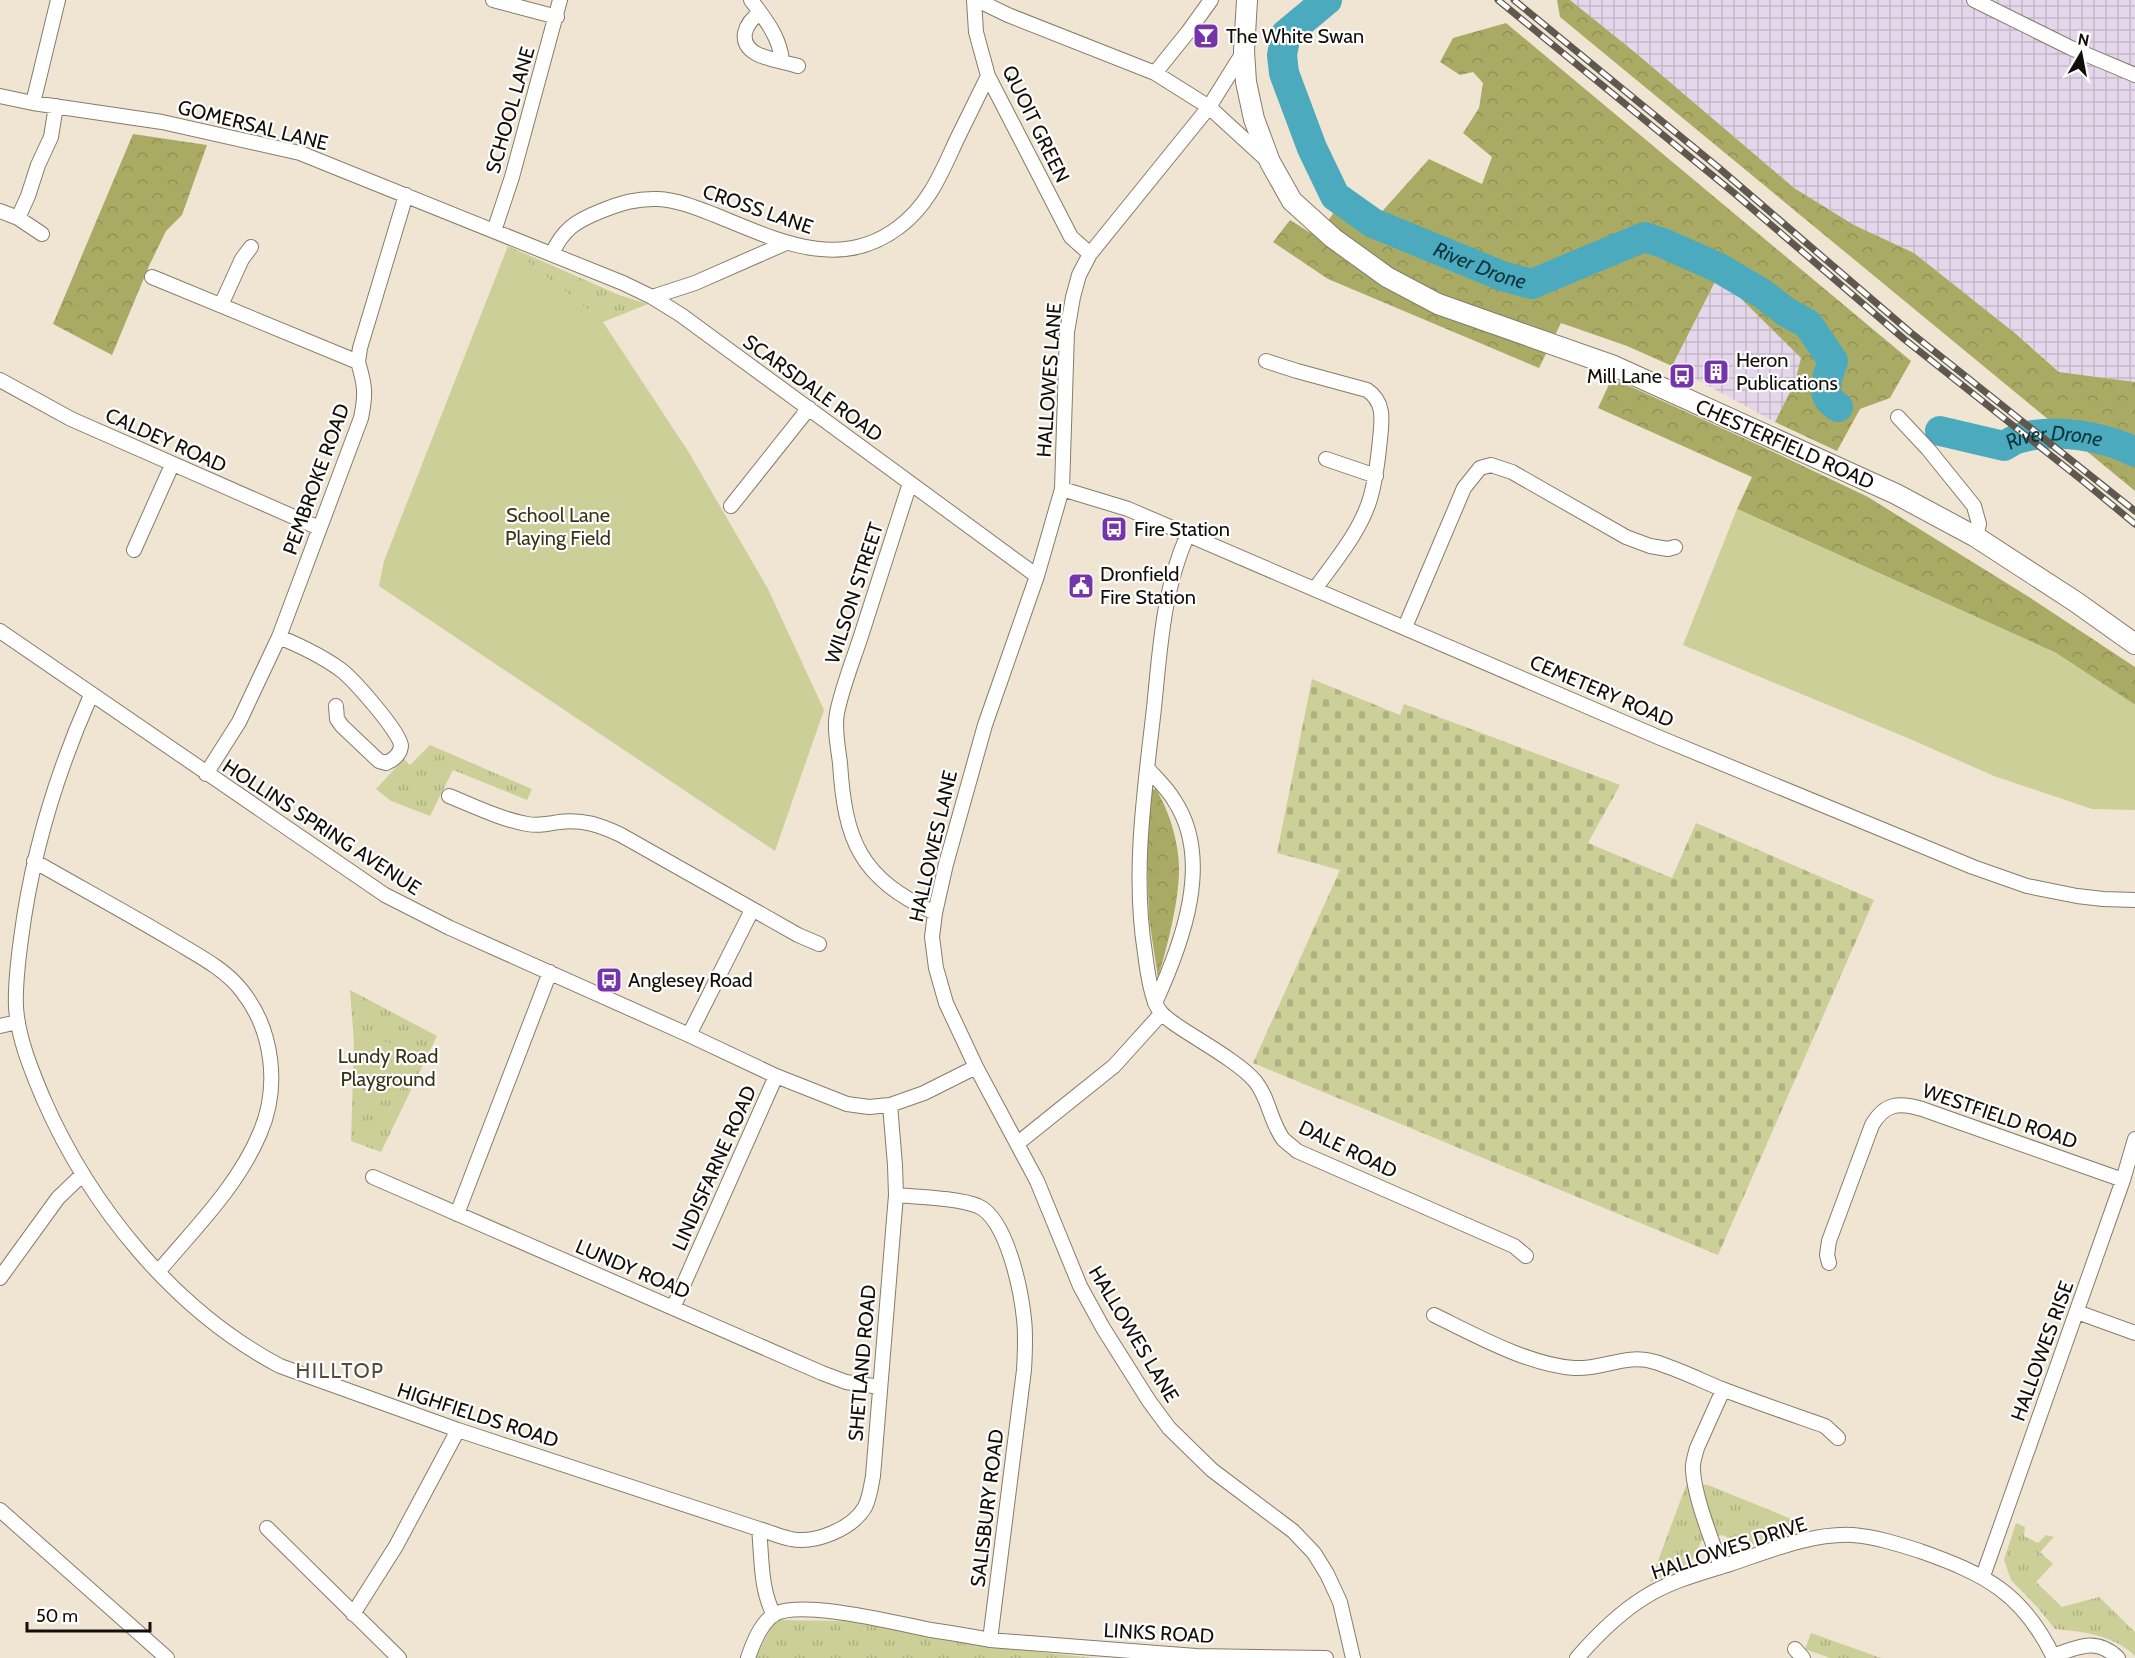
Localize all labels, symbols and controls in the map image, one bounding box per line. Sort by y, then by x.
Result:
bar icon: The White Swan [1191,21,1221,51]
place label: The White Swan [1226,24,1364,48]
north arrow [2051,24,2111,84]
text: N [2076,29,2091,50]
street label: SCHOOL LANE [480,44,540,176]
street label: QUOIT GREEN [997,62,1075,186]
street label: GOMERSAL LANE [175,95,331,155]
street label: CROSS LANE [700,179,816,239]
water label: River Drone [1430,236,1529,294]
street label: HALLOWES LANE [1032,302,1066,458]
street label: SCARSDALE ROAD [739,329,887,447]
place label: Heron Publications [1736,348,1838,395]
building icon: Heron Publications [1701,357,1731,387]
bus stop icon: Mill Lane [1667,361,1697,391]
place label: Mill Lane [1587,364,1662,388]
street label: CHESTERFIELD ROAD [1692,394,1878,494]
street label: PEMBROKE ROAD [278,400,354,558]
street label: CALDEY ROAD [102,403,230,477]
water label: River Drone [2001,420,2105,454]
park label: School Lane Playing Field [505,503,611,550]
bus stop icon: Fire Station [1099,514,1129,544]
place label: Fire Station [1134,517,1230,541]
street label: WILSON STREET [820,519,888,667]
place label: Dronfield Fire Station [1100,562,1196,609]
public building icon: Dronfield Fire Station [1066,571,1096,601]
street label: CEMETERY ROAD [1526,650,1678,732]
street label: HOLLINS SPRING AVENUE [218,754,426,900]
street label: HALLOWES LANE [904,768,962,924]
bus stop icon: Anglesey Road [594,965,624,995]
place label: Anglesey Road [628,968,753,992]
park label: Lundy Road Playground [338,1044,438,1091]
street label: WESTFIELD ROAD [1919,1078,2081,1154]
street label: LINDISFARNE ROAD [667,1082,761,1254]
street label: DALE ROAD [1295,1115,1401,1183]
street label: LUNDY ROAD [572,1234,694,1304]
street label: HALLOWES LANE [1084,1261,1184,1407]
street label: HALLOWES RISE [2006,1278,2078,1424]
street label: SHETLAND ROAD [843,1284,881,1442]
district label: HILLTOP [295,1358,385,1383]
street label: HIGHFIELDS ROAD [394,1378,562,1452]
street label: SALISBURY ROAD [965,1428,1009,1588]
street label: HALLOWES DRIVE [1648,1511,1810,1585]
scale bar [27,1595,150,1633]
text: 50 m [36,1605,78,1627]
street label: LINKS ROAD [1103,1618,1215,1648]

